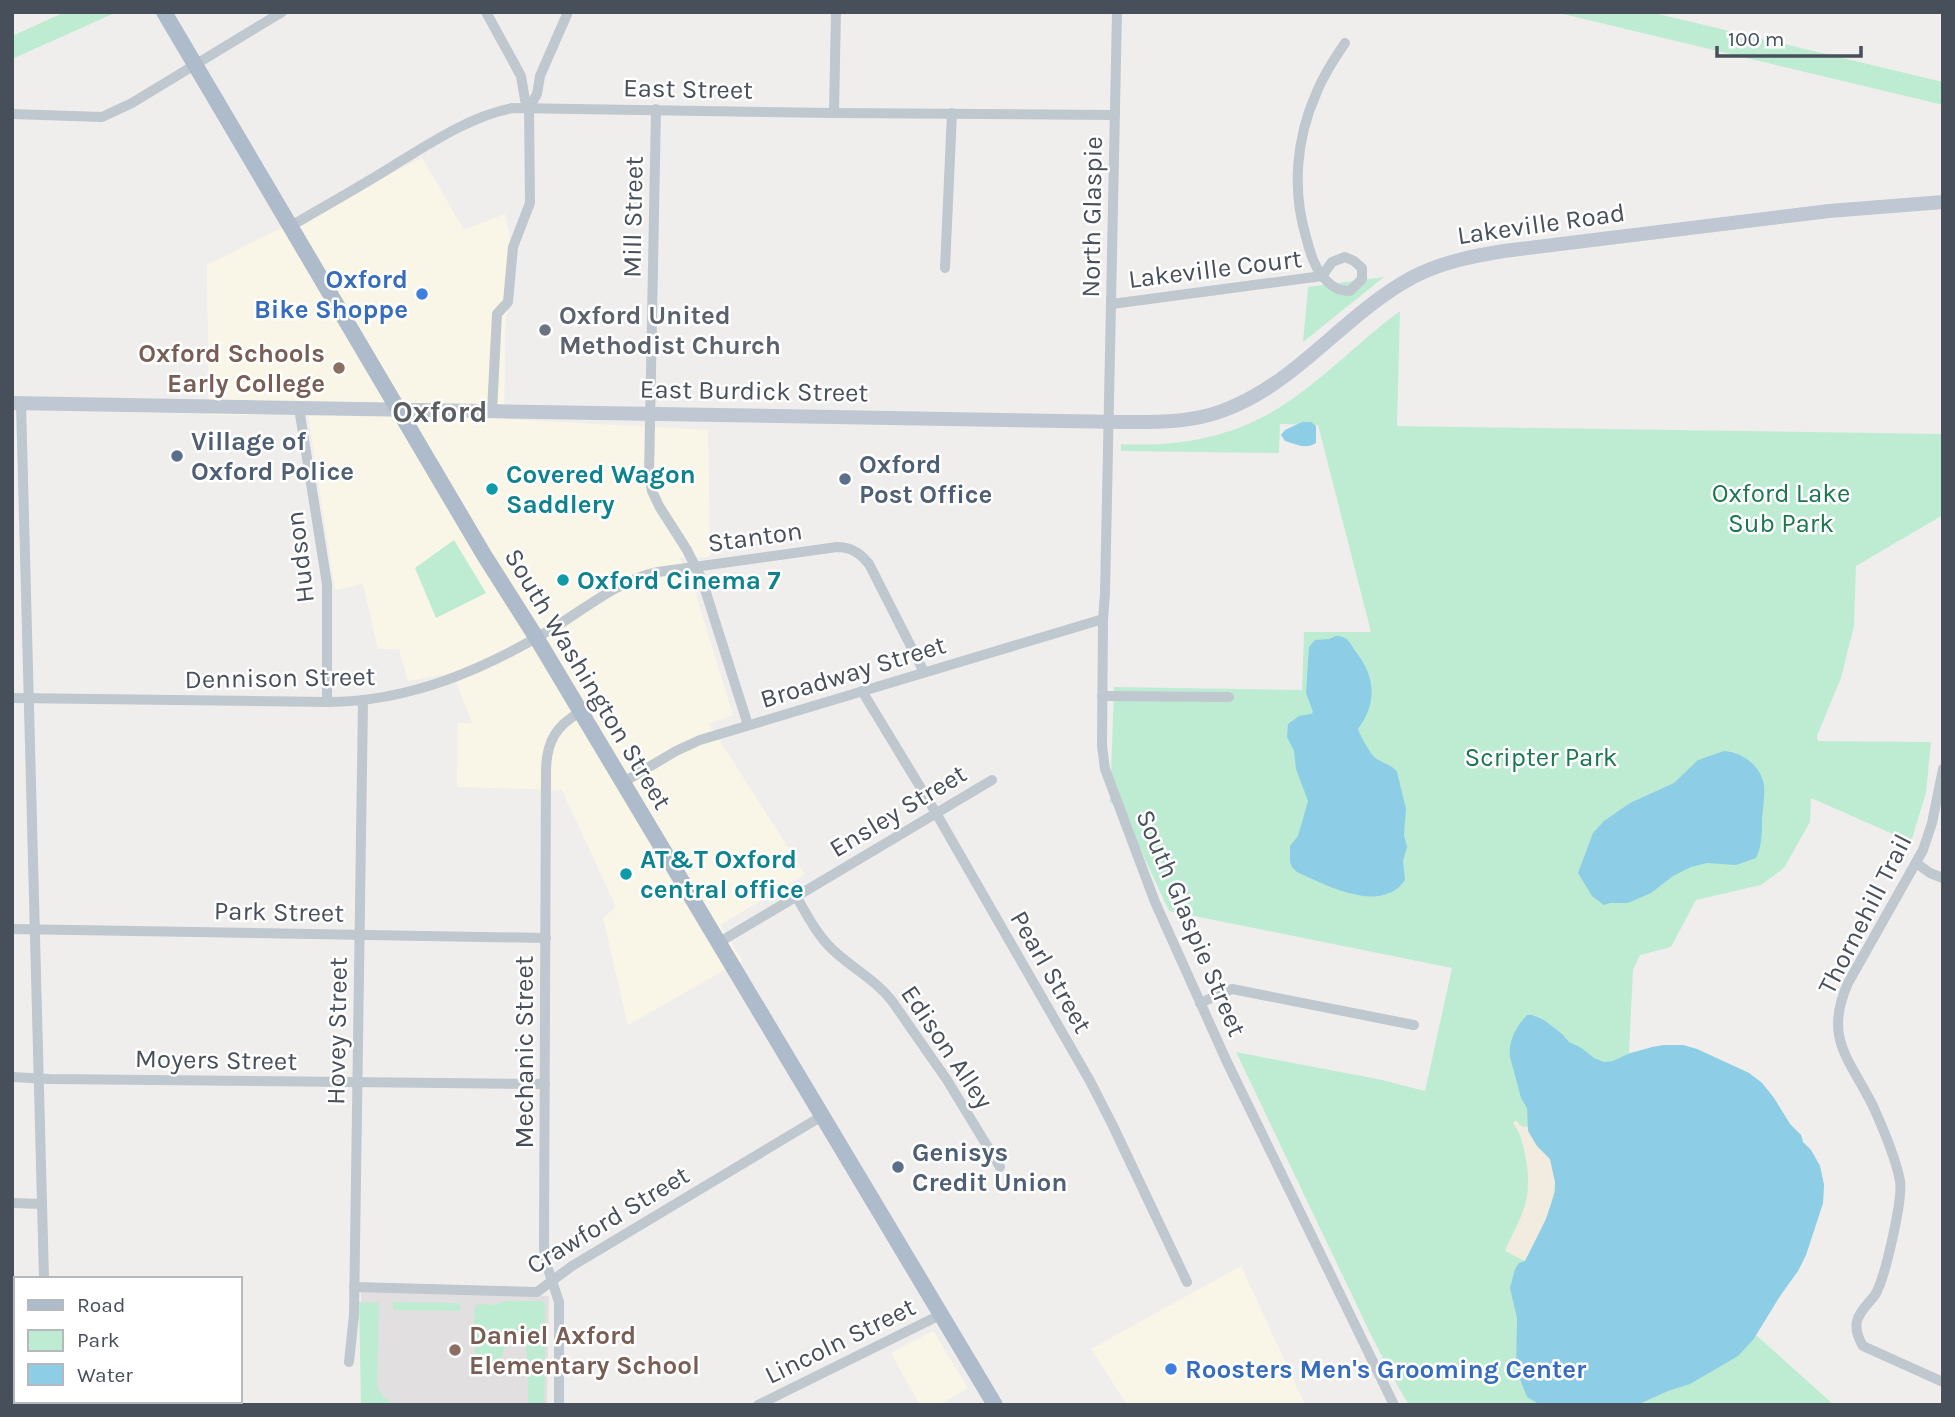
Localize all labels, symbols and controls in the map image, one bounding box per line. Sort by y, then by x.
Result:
scale bar [1717,14,1860,58]
text: 100 m [1728,27,1785,51]
street label: East Street [623,72,753,106]
street label: North Glaspie [1075,136,1109,298]
street label: Mill Street [616,156,650,278]
street label: Lakeville Road [1455,197,1627,251]
street label: Lakeville Court [1127,243,1304,295]
place label: Oxford Bike Shoppe [254,264,408,325]
marker: Oxford Bike Shoppe [414,286,430,302]
place label: Oxford United Methodist Church [559,300,781,361]
marker: Oxford United Methodist Church [537,322,553,338]
place label: Oxford Schools Early College [138,338,325,399]
marker: Oxford Schools Early College [331,360,347,376]
street label: East Burdick Street [639,374,869,408]
district label: Oxford [392,394,488,430]
place label: Village of Oxford Police [191,426,354,487]
marker: Village of Oxford Police [169,448,185,464]
place label: Oxford Post Office [859,449,992,510]
place label: Covered Wagon Saddlery [506,459,696,520]
marker: Oxford Post Office [837,471,853,487]
park label: Oxford Lake Sub Park [1712,478,1850,539]
marker: Covered Wagon Saddlery [484,481,500,497]
street label: Hudson [279,509,321,605]
street label: Stanton [706,515,804,559]
street label: South Washington Street [498,543,678,815]
place label: Oxford Cinema 7 [577,565,781,596]
marker: Oxford Cinema 7 [555,572,571,588]
street label: Broadway Street [757,629,950,715]
street label: Dennison Street [184,661,376,695]
park label: Scripter Park [1465,742,1617,773]
street label: Ensley Street [824,758,972,864]
street label: South Glaspie Street [1129,805,1253,1041]
street label: Thornehill Trail [1811,829,1919,999]
place label: AT&T Oxford central office [640,844,804,905]
marker: AT&T Oxford central office [618,866,634,882]
street label: Park Street [214,895,345,929]
street label: Pearl Street [1004,905,1099,1039]
street label: Mechanic Street [509,955,540,1149]
street label: Hovey Street [320,957,354,1105]
street label: Edison Alley [894,979,1000,1115]
street label: Moyers Street [135,1043,298,1077]
place label: Genisys Credit Union [912,1137,1067,1198]
street label: Crawford Street [521,1159,695,1281]
marker: Genisys Credit Union [890,1159,906,1175]
legend [14,1277,242,1403]
street label: Lincoln Street [760,1291,921,1391]
text: Road [77,1293,125,1317]
place label: Daniel Axford Elementary School [469,1320,700,1381]
text: Park [77,1328,120,1352]
marker: Daniel Axford Elementary School [447,1342,463,1358]
place label: Roosters Men's Grooming Center [1185,1354,1587,1385]
marker: Roosters Men's Grooming Center [1163,1361,1179,1377]
text: Water [77,1363,133,1387]

